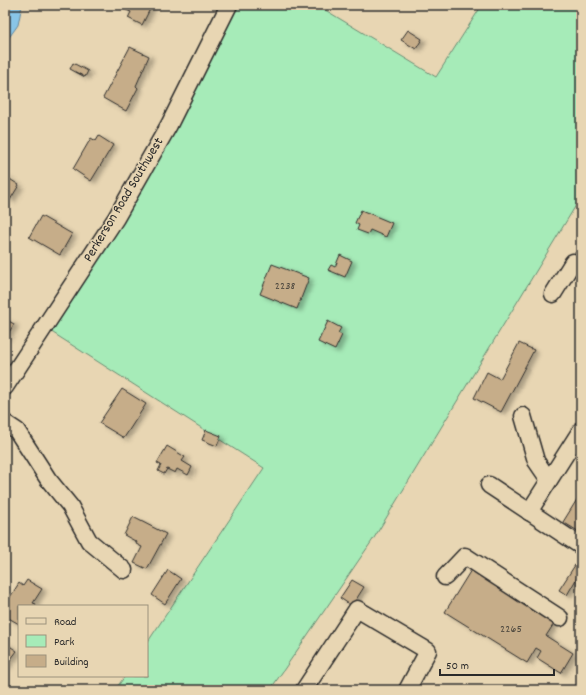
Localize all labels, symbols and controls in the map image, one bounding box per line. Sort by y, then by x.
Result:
street label: Perkerson Road Southwest [79,134,169,266]
house number: 2238 [275,278,295,295]
legend [18,605,148,677]
text: Road [54,614,76,631]
house number: 2265 [500,621,522,638]
text: Park [54,634,75,651]
scale bar [440,651,554,677]
text: Building [54,654,89,671]
text: 50 m [446,658,469,675]

